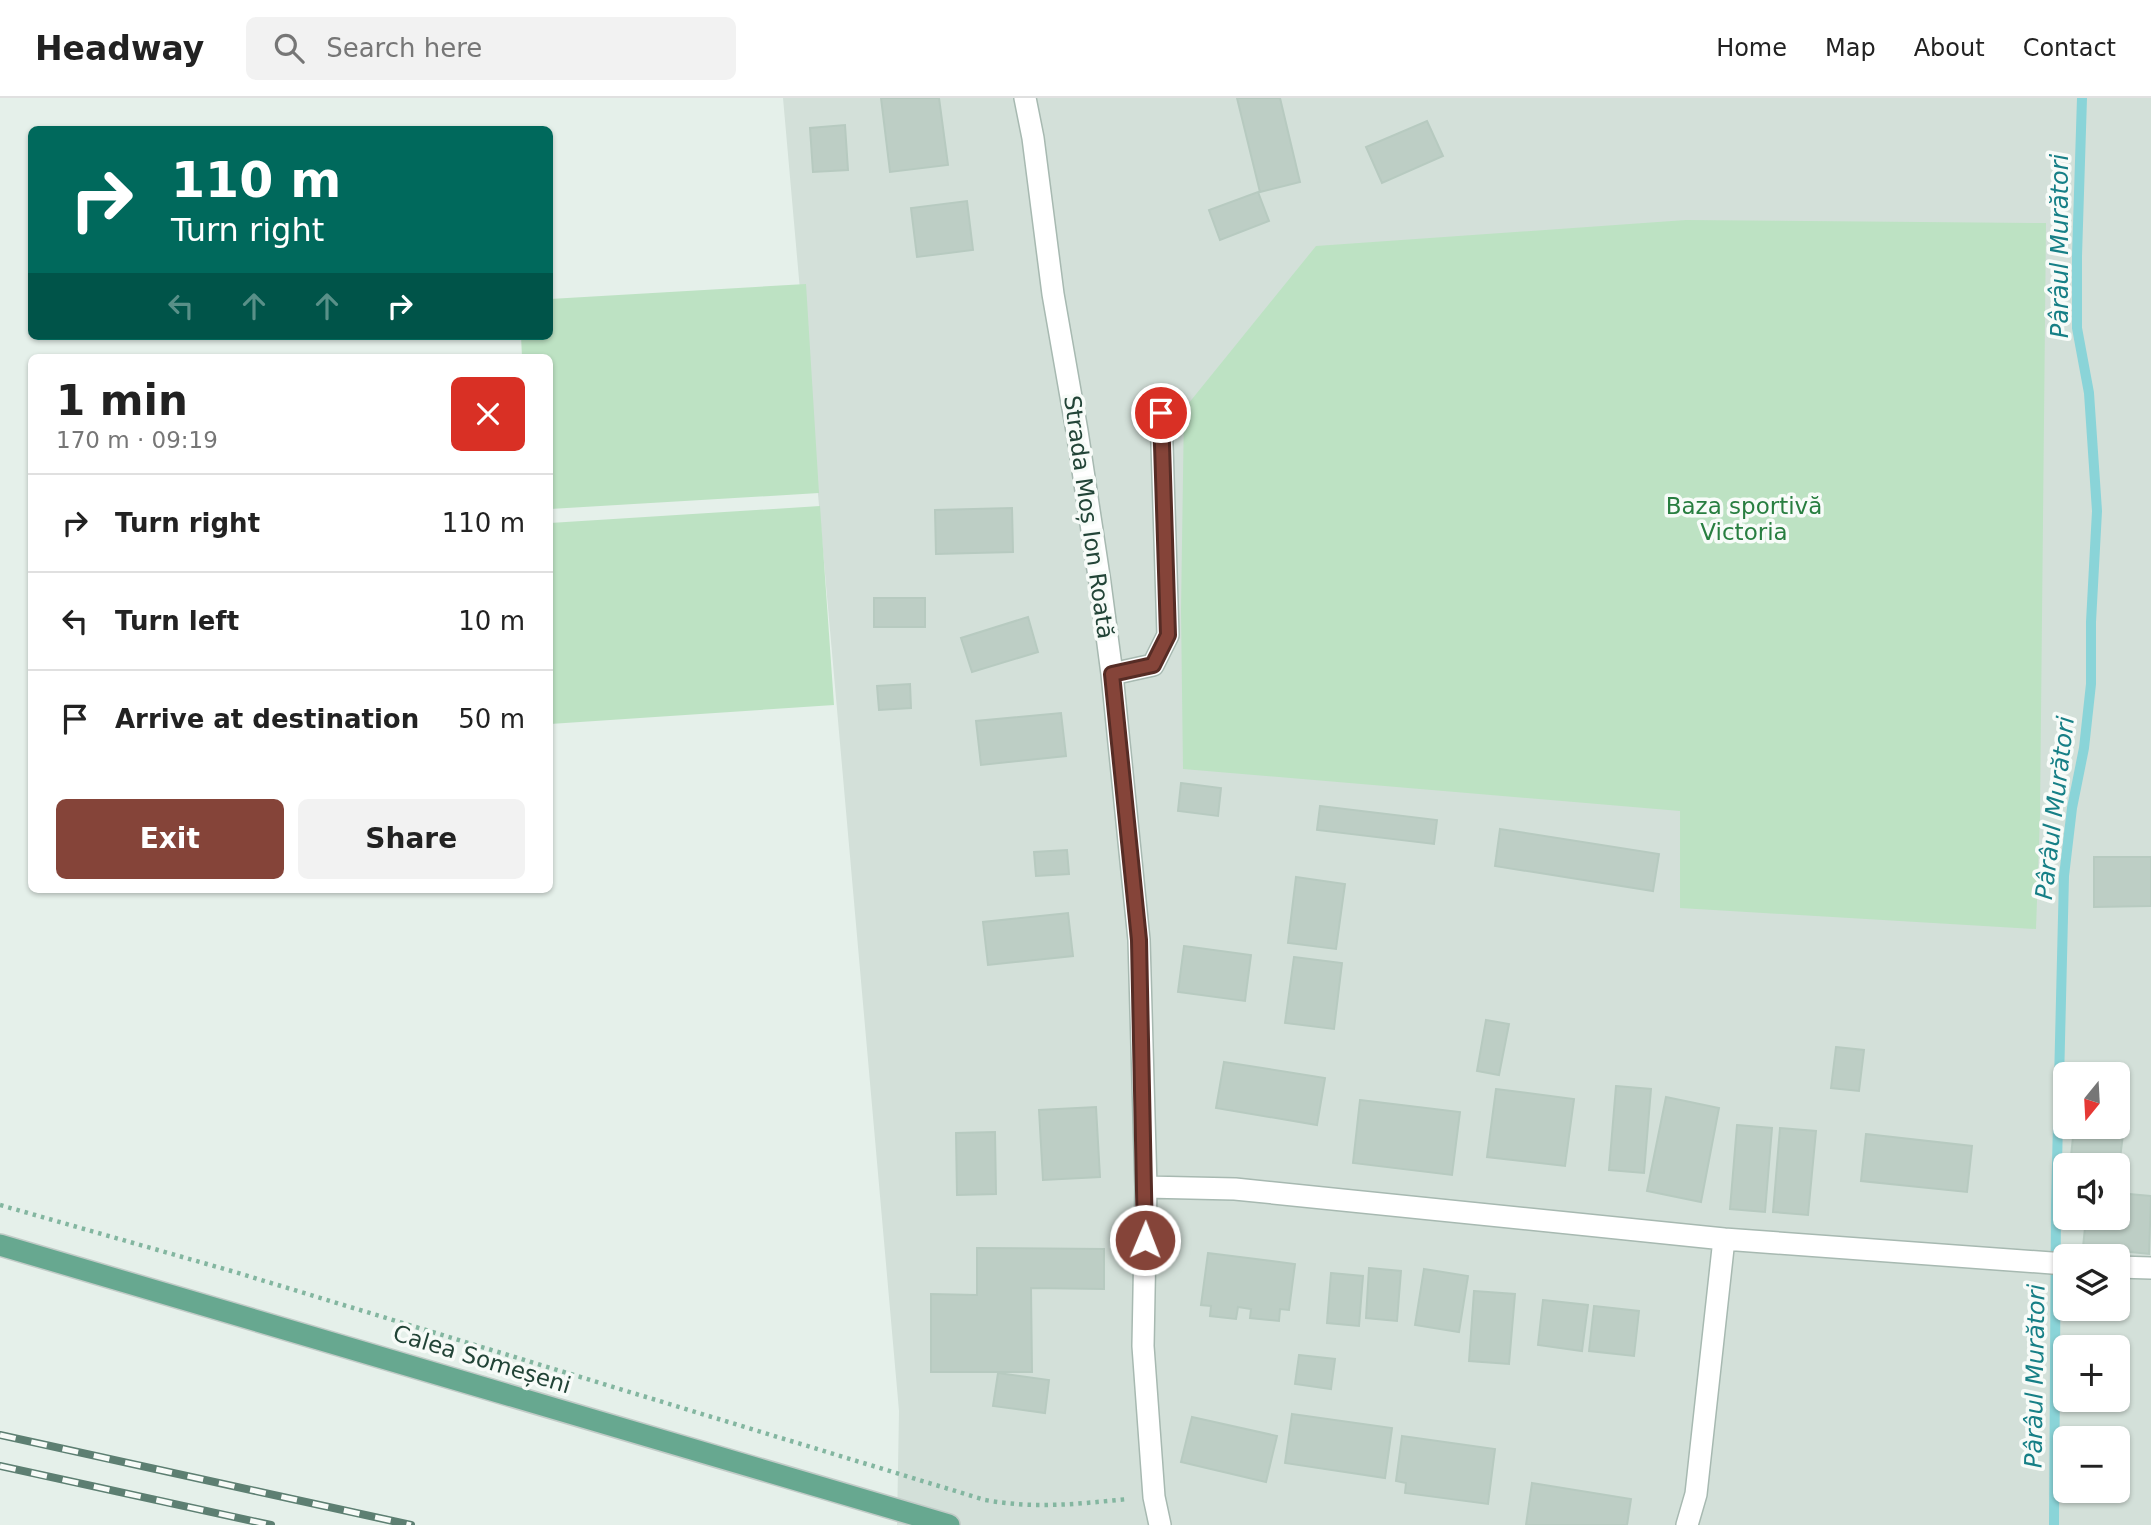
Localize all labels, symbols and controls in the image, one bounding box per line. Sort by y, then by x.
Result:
search box [246,17,736,80]
text: Headway [35,29,204,68]
icon: search [270,29,308,67]
text: Search here [326,33,482,63]
text: Home [1716,34,1787,62]
text: Map [1825,34,1876,62]
text: About [1914,34,1985,62]
text: Contact [2023,34,2116,62]
text: 110 m [171,152,341,209]
water label: Pârâul Murători [2046,153,2074,338]
icon: right [56,154,147,245]
text: Turn right [171,211,324,249]
icon: left [162,287,200,325]
icon: ahead [235,287,273,325]
icon: ahead [308,287,346,325]
icon: right [381,287,419,325]
text: 1 min [56,376,188,425]
button: close [451,377,525,451]
pin [1131,383,1191,443]
street label: Strada Moș Ion Roată [1059,394,1119,640]
icon: arrive [1142,394,1180,432]
text: 170 m · 09:19 [56,427,218,453]
park label: Baza sportivă Victoria [1666,493,1822,545]
icon: right [56,504,94,542]
text: Turn right [115,508,260,538]
text: 110 m [442,508,525,538]
icon: left [56,602,94,640]
text: Turn left [115,606,239,636]
text: 10 m [458,606,525,636]
icon: arrive [56,700,94,738]
text: Arrive at destination [115,704,419,734]
text: 50 m [458,704,525,734]
water label: Pârâul Murători [2030,714,2080,901]
button: Exit [56,799,284,879]
button: Share [298,799,525,879]
north arrow [2053,1062,2130,1139]
map controls [2053,1062,2130,1503]
button: sound [2053,1153,2130,1230]
position arrow [1108,1203,1182,1277]
button: layers [2053,1244,2130,1321]
water label: Pârâul Murători [2019,1283,2051,1468]
street label: Calea Someșeni [390,1320,574,1398]
button: + [2053,1335,2130,1412]
button: − [2053,1426,2130,1503]

